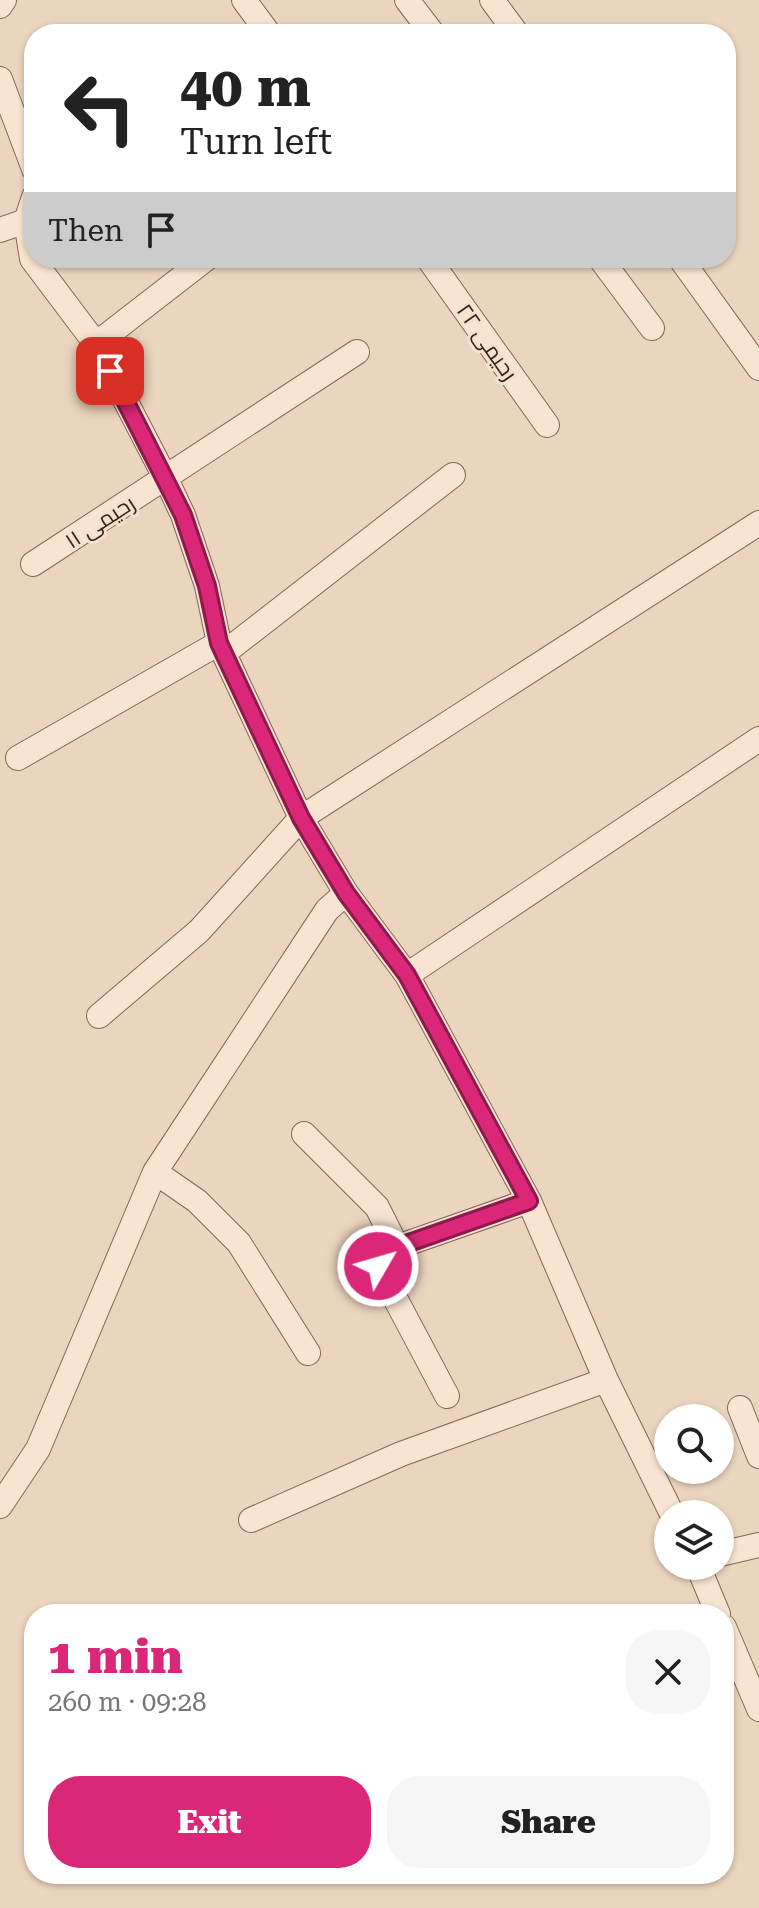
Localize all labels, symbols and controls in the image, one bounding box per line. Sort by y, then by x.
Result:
text: 40 m [180,54,311,120]
icon: left [48,56,152,160]
text: Turn left [180,121,332,163]
icon: arrive [139,208,183,252]
text: Then [48,213,123,248]
street label: رحیمی ۲۲ [451,299,522,386]
pin [76,337,144,405]
icon: arrive [88,349,132,393]
street label: رحیمی ۱۱ [61,490,140,555]
position arrow [336,1224,420,1308]
map controls [654,1404,734,1580]
button: search [654,1404,734,1484]
button: layers [654,1500,734,1580]
text: 1 min [48,1629,183,1685]
button: close [626,1630,710,1714]
text: 260 m · 09:28 [48,1687,207,1717]
button: Exit [48,1776,371,1868]
button: Share [387,1776,710,1868]

